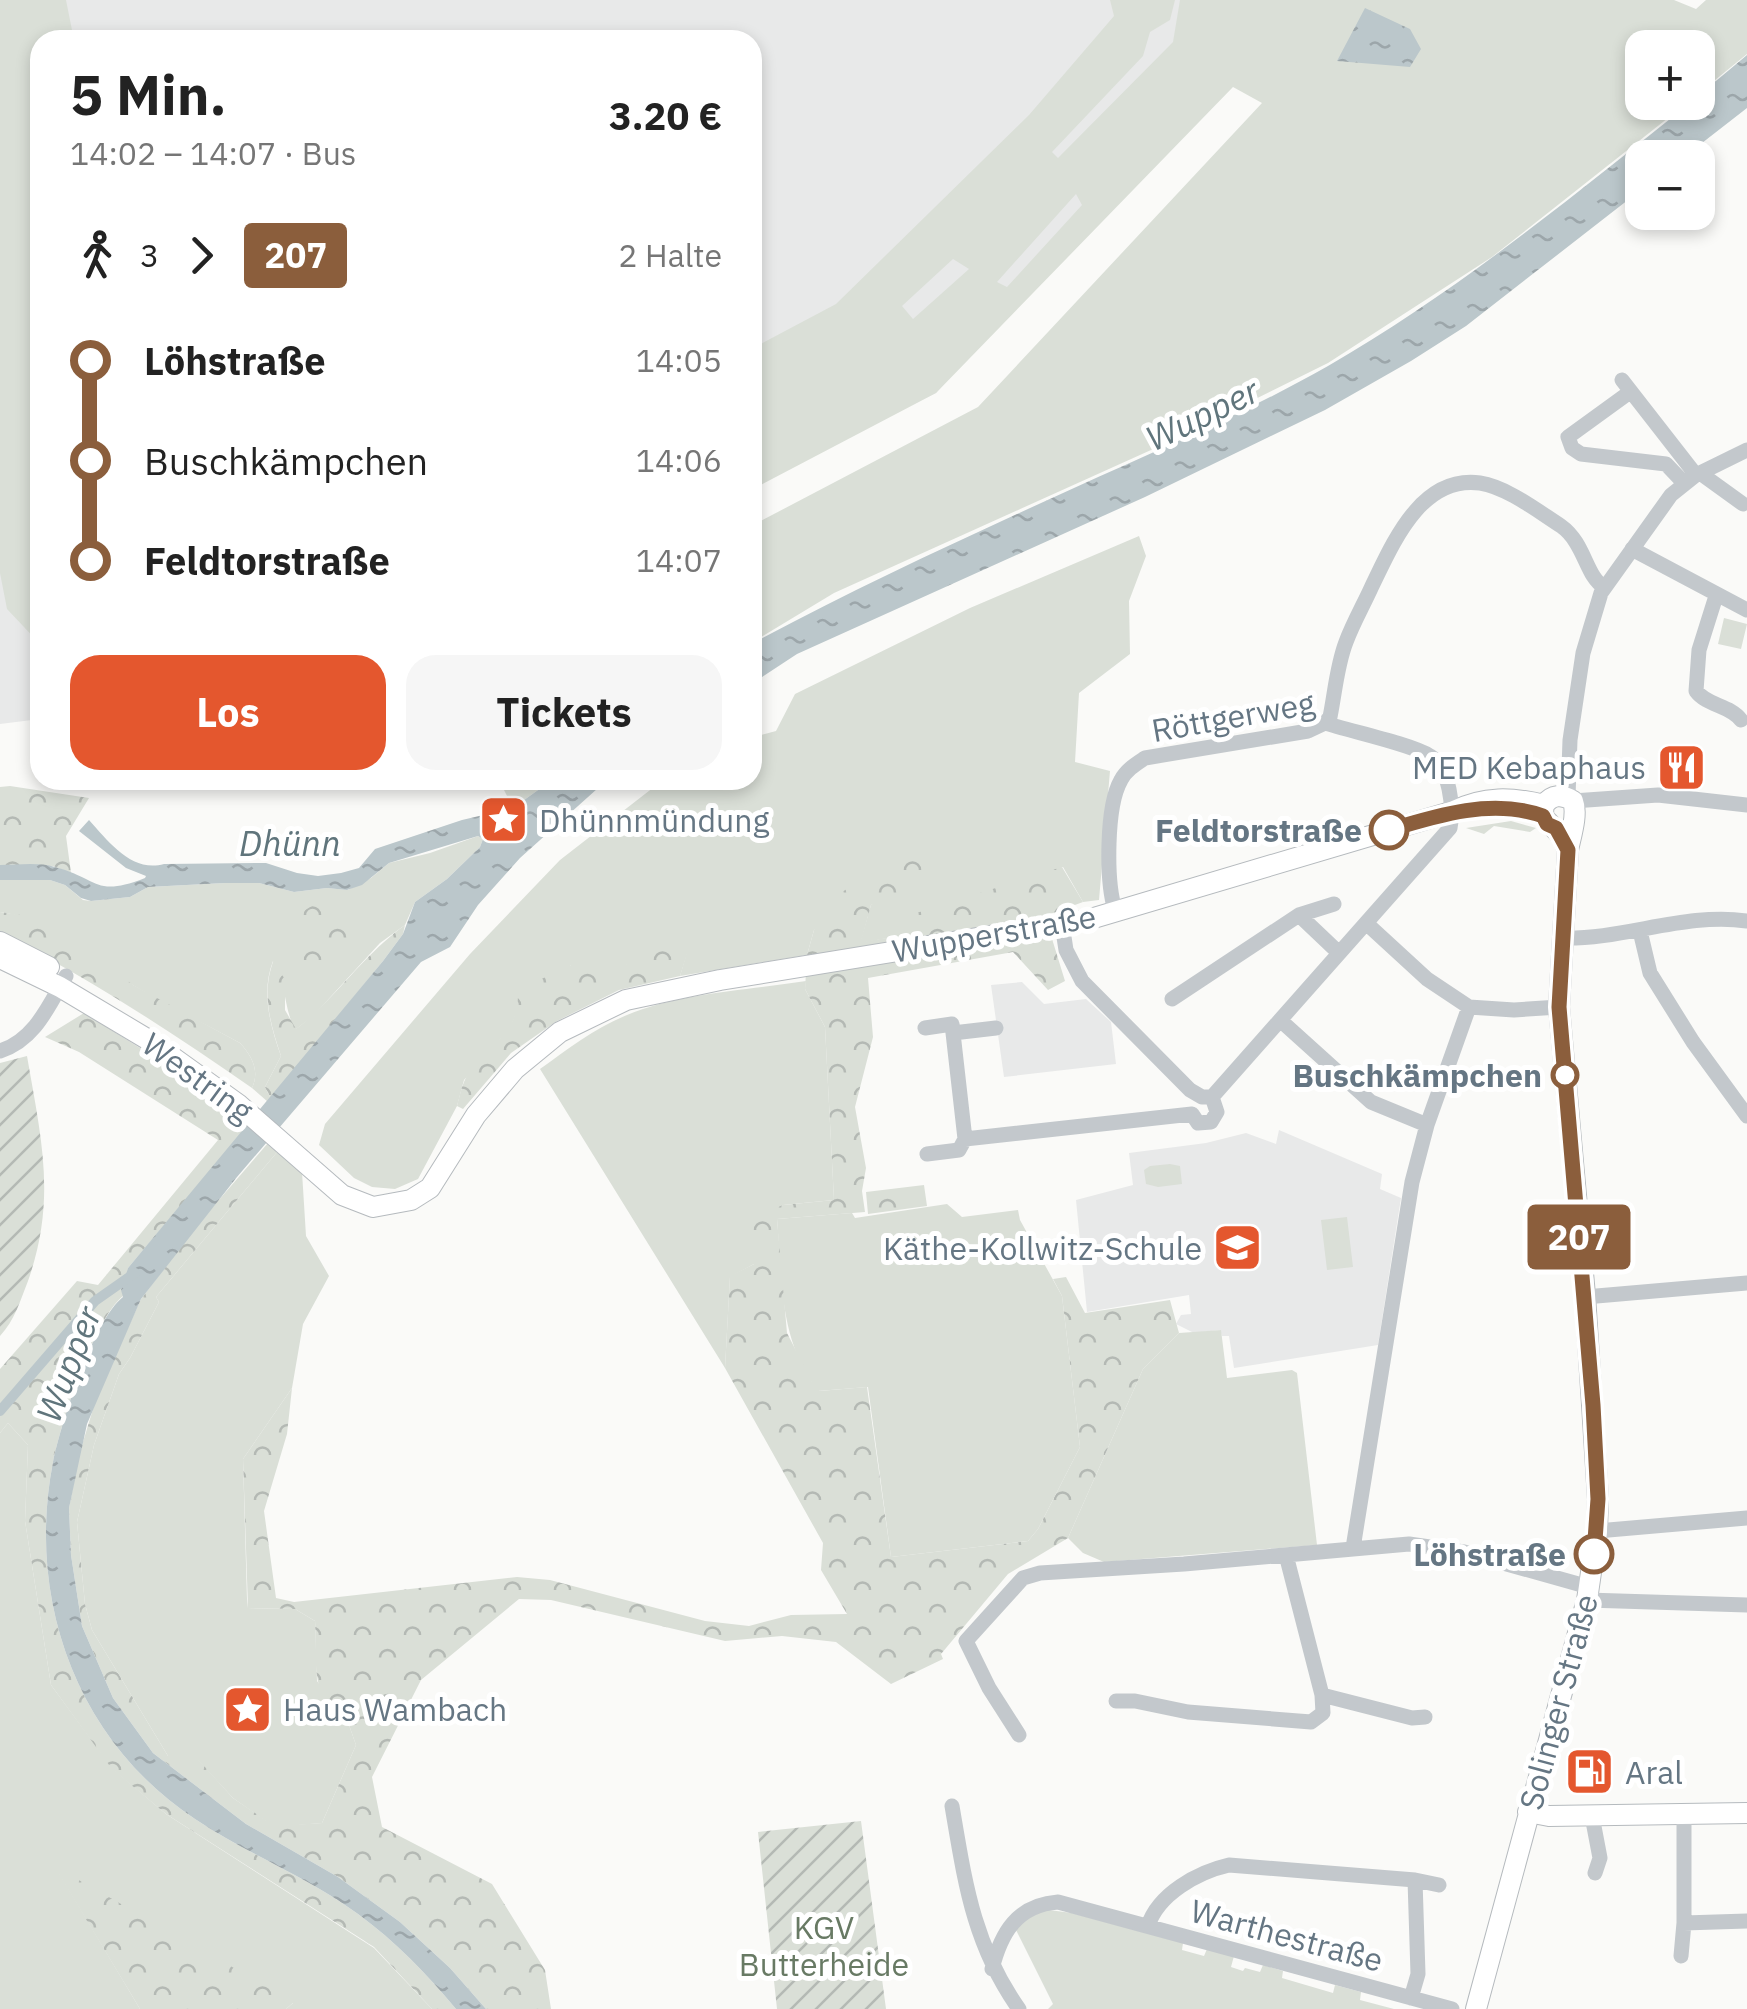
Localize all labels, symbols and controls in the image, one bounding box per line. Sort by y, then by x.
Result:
map controls [1625,30,1715,230]
button: + [1625,30,1715,120]
text: 5 Min. [70,59,227,130]
text: 3.20 € [609,91,722,140]
text: 14:02 – 14:07 · Bus [70,132,356,174]
button: − [1625,140,1715,230]
icon: walk [70,228,125,283]
icon: forward [174,228,229,283]
text: 207 [264,232,327,278]
text: 3 [140,234,159,276]
text: 2 Halte [618,234,722,276]
text: Löhstraße [144,336,326,385]
text: 14:05 [636,339,722,381]
water label: Wupper [1138,366,1267,461]
text: Buschkämpchen [144,436,428,485]
text: 14:06 [636,439,722,481]
text: Feldtorstraße [144,536,390,585]
text: 14:07 [636,539,722,581]
button: Los [70,655,386,770]
button: Tickets [406,655,722,770]
street label: Röttgerweg [1148,681,1318,751]
restaurant icon: MED Kebaphaus [1655,741,1707,793]
place label: MED Kebaphaus [1412,746,1646,788]
place icon: Dhünnmündung [478,794,530,846]
place label: Dhünnmündung [539,799,769,841]
place label: Feldtorstraße [1155,809,1362,851]
marker: Feldtorstraße [1370,811,1408,849]
water label: Dhünn [239,820,341,866]
street label: Wupperstraße [889,894,1099,972]
street label: Westring [134,1023,262,1131]
place label: Buschkämpchen [1292,1054,1542,1096]
marker: Buschkämpchen [1552,1062,1578,1088]
line badge: 207 [1522,1204,1636,1270]
text: 207 [1547,1214,1611,1260]
school or university icon: Käthe-Kollwitz-Schule [1211,1222,1263,1274]
place label: Käthe-Kollwitz-Schule [883,1227,1202,1269]
water label: Wupper [25,1298,111,1428]
place label: Löhstraße [1413,1533,1566,1575]
marker: Löhstraße [1575,1535,1613,1573]
street label: Solinger Straße [1509,1590,1607,1814]
place icon: Haus Wambach [222,1683,274,1735]
place label: Haus Wambach [283,1688,507,1730]
fuel station icon: Aral [1564,1746,1616,1798]
place label: Aral [1625,1751,1683,1793]
street label: Warthestraße [1186,1889,1388,1981]
park label: KGV Butterheide [739,1906,909,1985]

